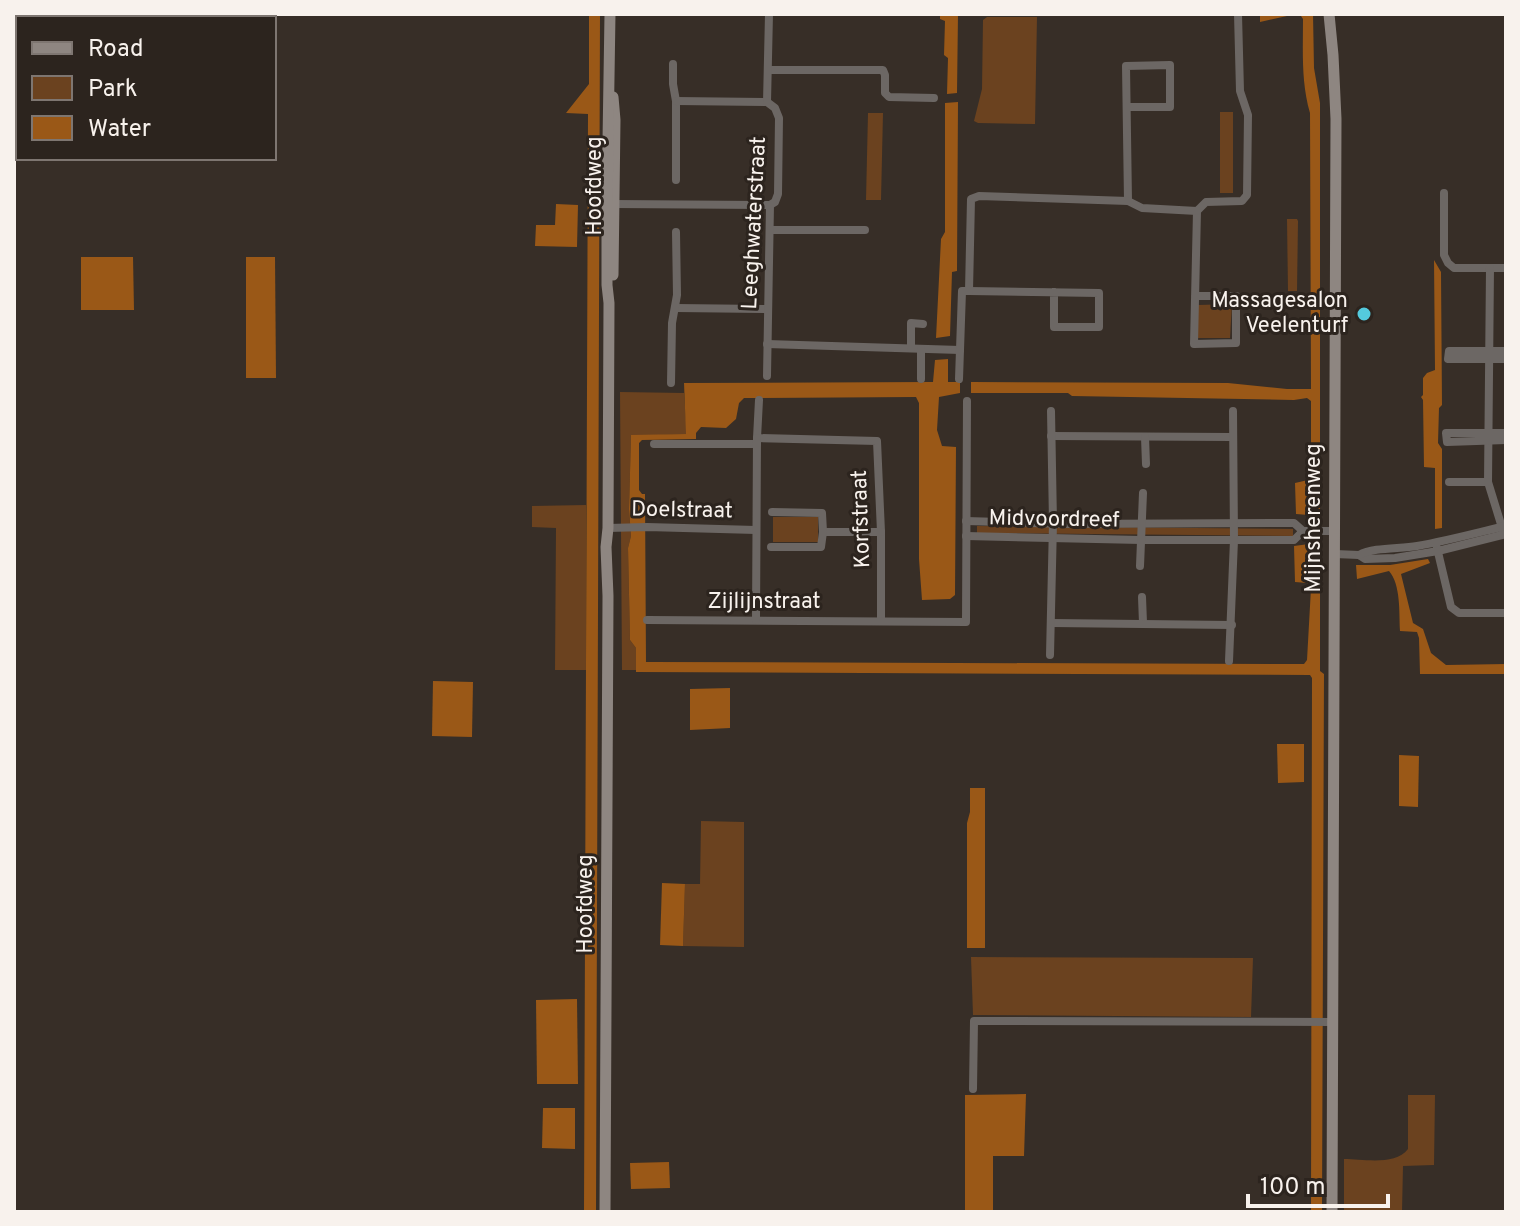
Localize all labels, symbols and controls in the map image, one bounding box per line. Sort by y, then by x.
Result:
legend [16,16,276,160]
text: Road [88,35,144,65]
text: Park [88,75,138,105]
text: Water [88,115,151,145]
street label: Hoofdweg [582,136,609,236]
street label: Leeghwaterstraat [737,136,773,310]
place label: Massagesalon Veelenturf [1211,288,1348,340]
marker: Massagesalon Veelenturf [1355,305,1373,323]
street label: Mijnsherenweg [1301,443,1328,593]
street label: Korfstraat [847,469,877,569]
street label: Doelstraat [631,497,733,525]
street label: Midvoordreef [988,505,1120,535]
street label: Zijlijnstraat [707,589,821,616]
street label: Hoofdweg [573,854,600,954]
scale bar [1248,1158,1388,1208]
text: 100 m [1260,1173,1326,1203]

